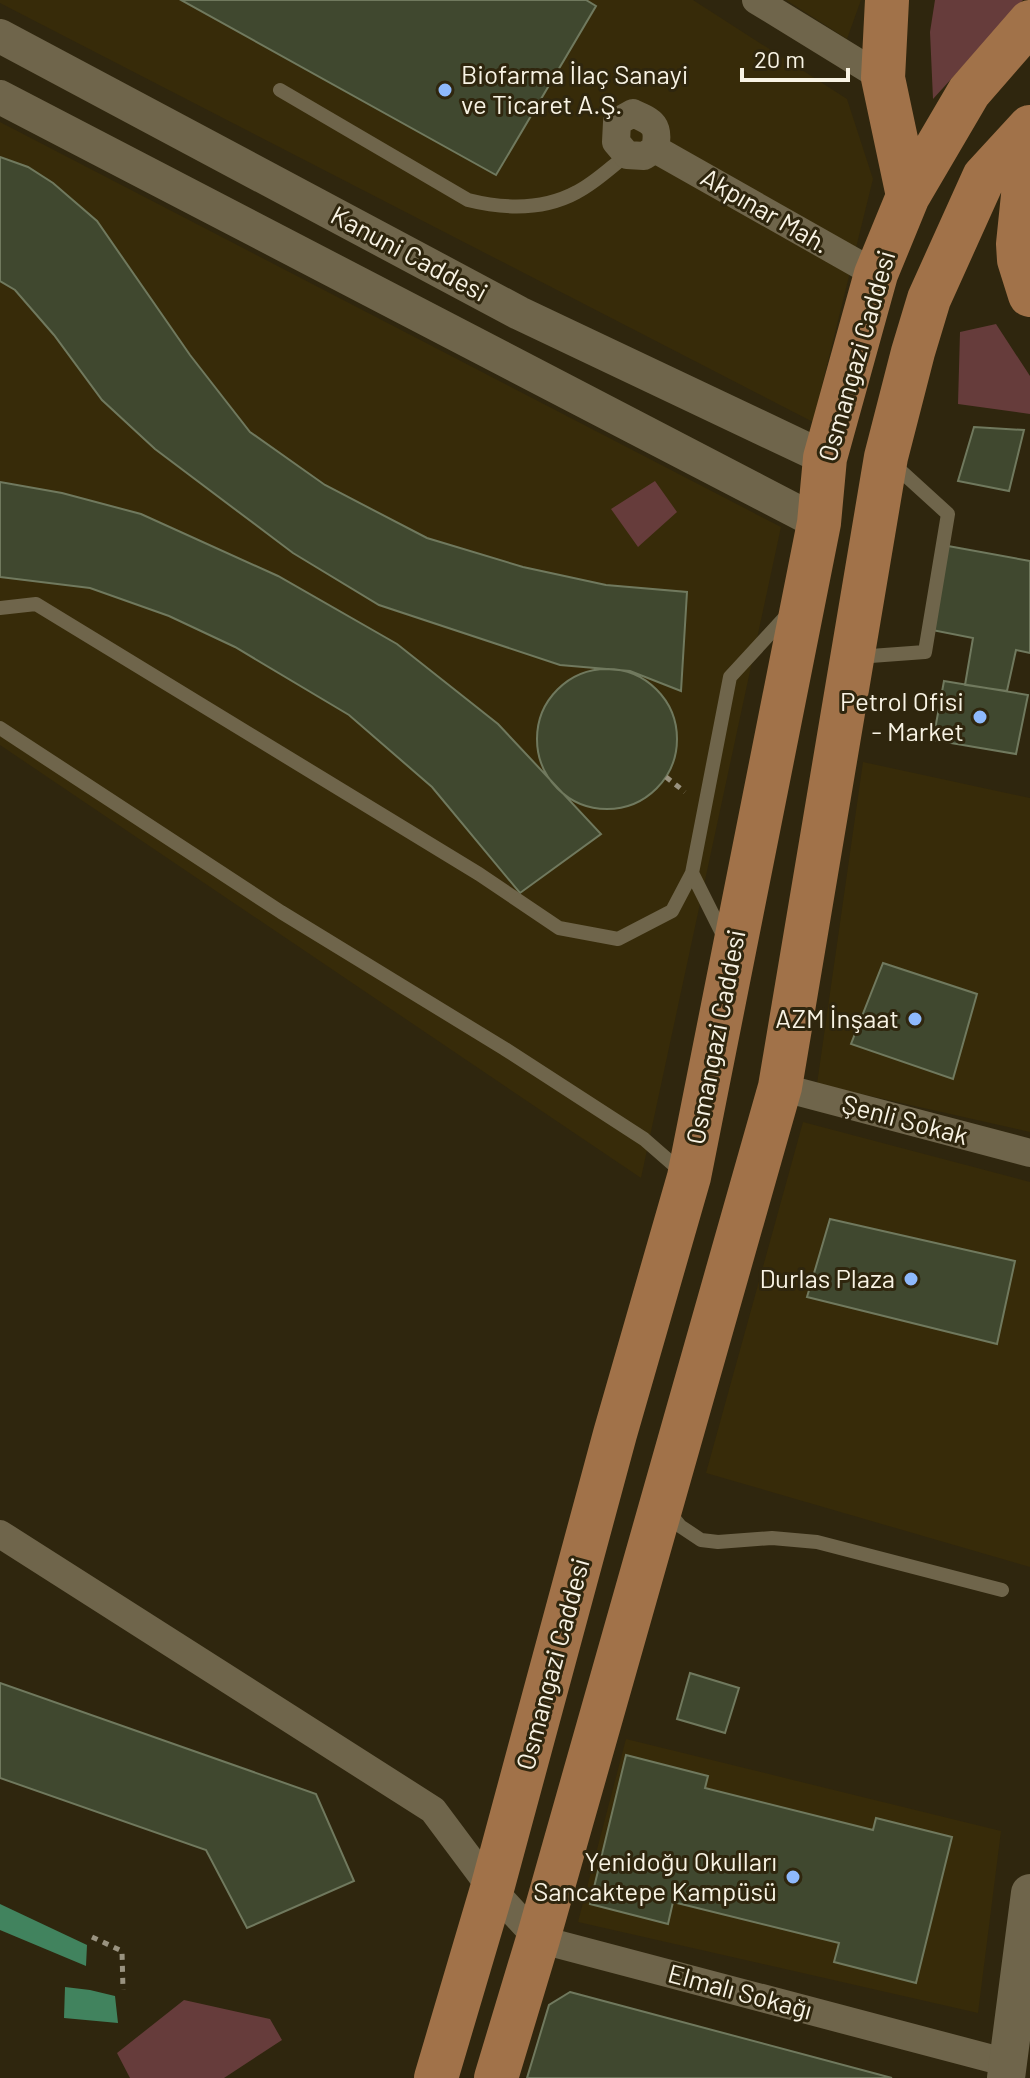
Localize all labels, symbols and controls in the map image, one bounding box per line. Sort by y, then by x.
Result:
scale bar [742,32,848,82]
text: 20 m [754,44,805,73]
place label: Biofarma İlaç Sanayi ve Ticaret A.Ş. [461,58,688,119]
marker: Biofarma İlaç Sanayi ve Ticaret A.Ş. [436,81,454,99]
street label: Akpınar Mah. [696,160,836,259]
street label: Kanuni Caddesi [326,198,493,307]
street label: Osmangazi Caddesi [811,246,901,465]
place label: Petrol Ofisi - Market [840,685,964,746]
marker: Petrol Ofisi - Market [971,708,989,726]
street label: Osmangazi Caddesi [679,927,751,1147]
place label: AZM İnşaat [775,1002,899,1033]
marker: AZM İnşaat [906,1010,924,1028]
street label: Şenli Sokak [839,1087,972,1150]
place label: Durlas Plaza [759,1262,895,1293]
marker: Durlas Plaza [902,1270,920,1288]
street label: Osmangazi Caddesi [508,1554,595,1773]
place label: Yenidoğu Okulları Sancaktepe Kampüsü [533,1845,777,1906]
marker: Yenidoğu Okulları Sancaktepe Kampüsü [784,1868,802,1886]
street label: Elmalı Sokağı [665,1956,816,2025]

